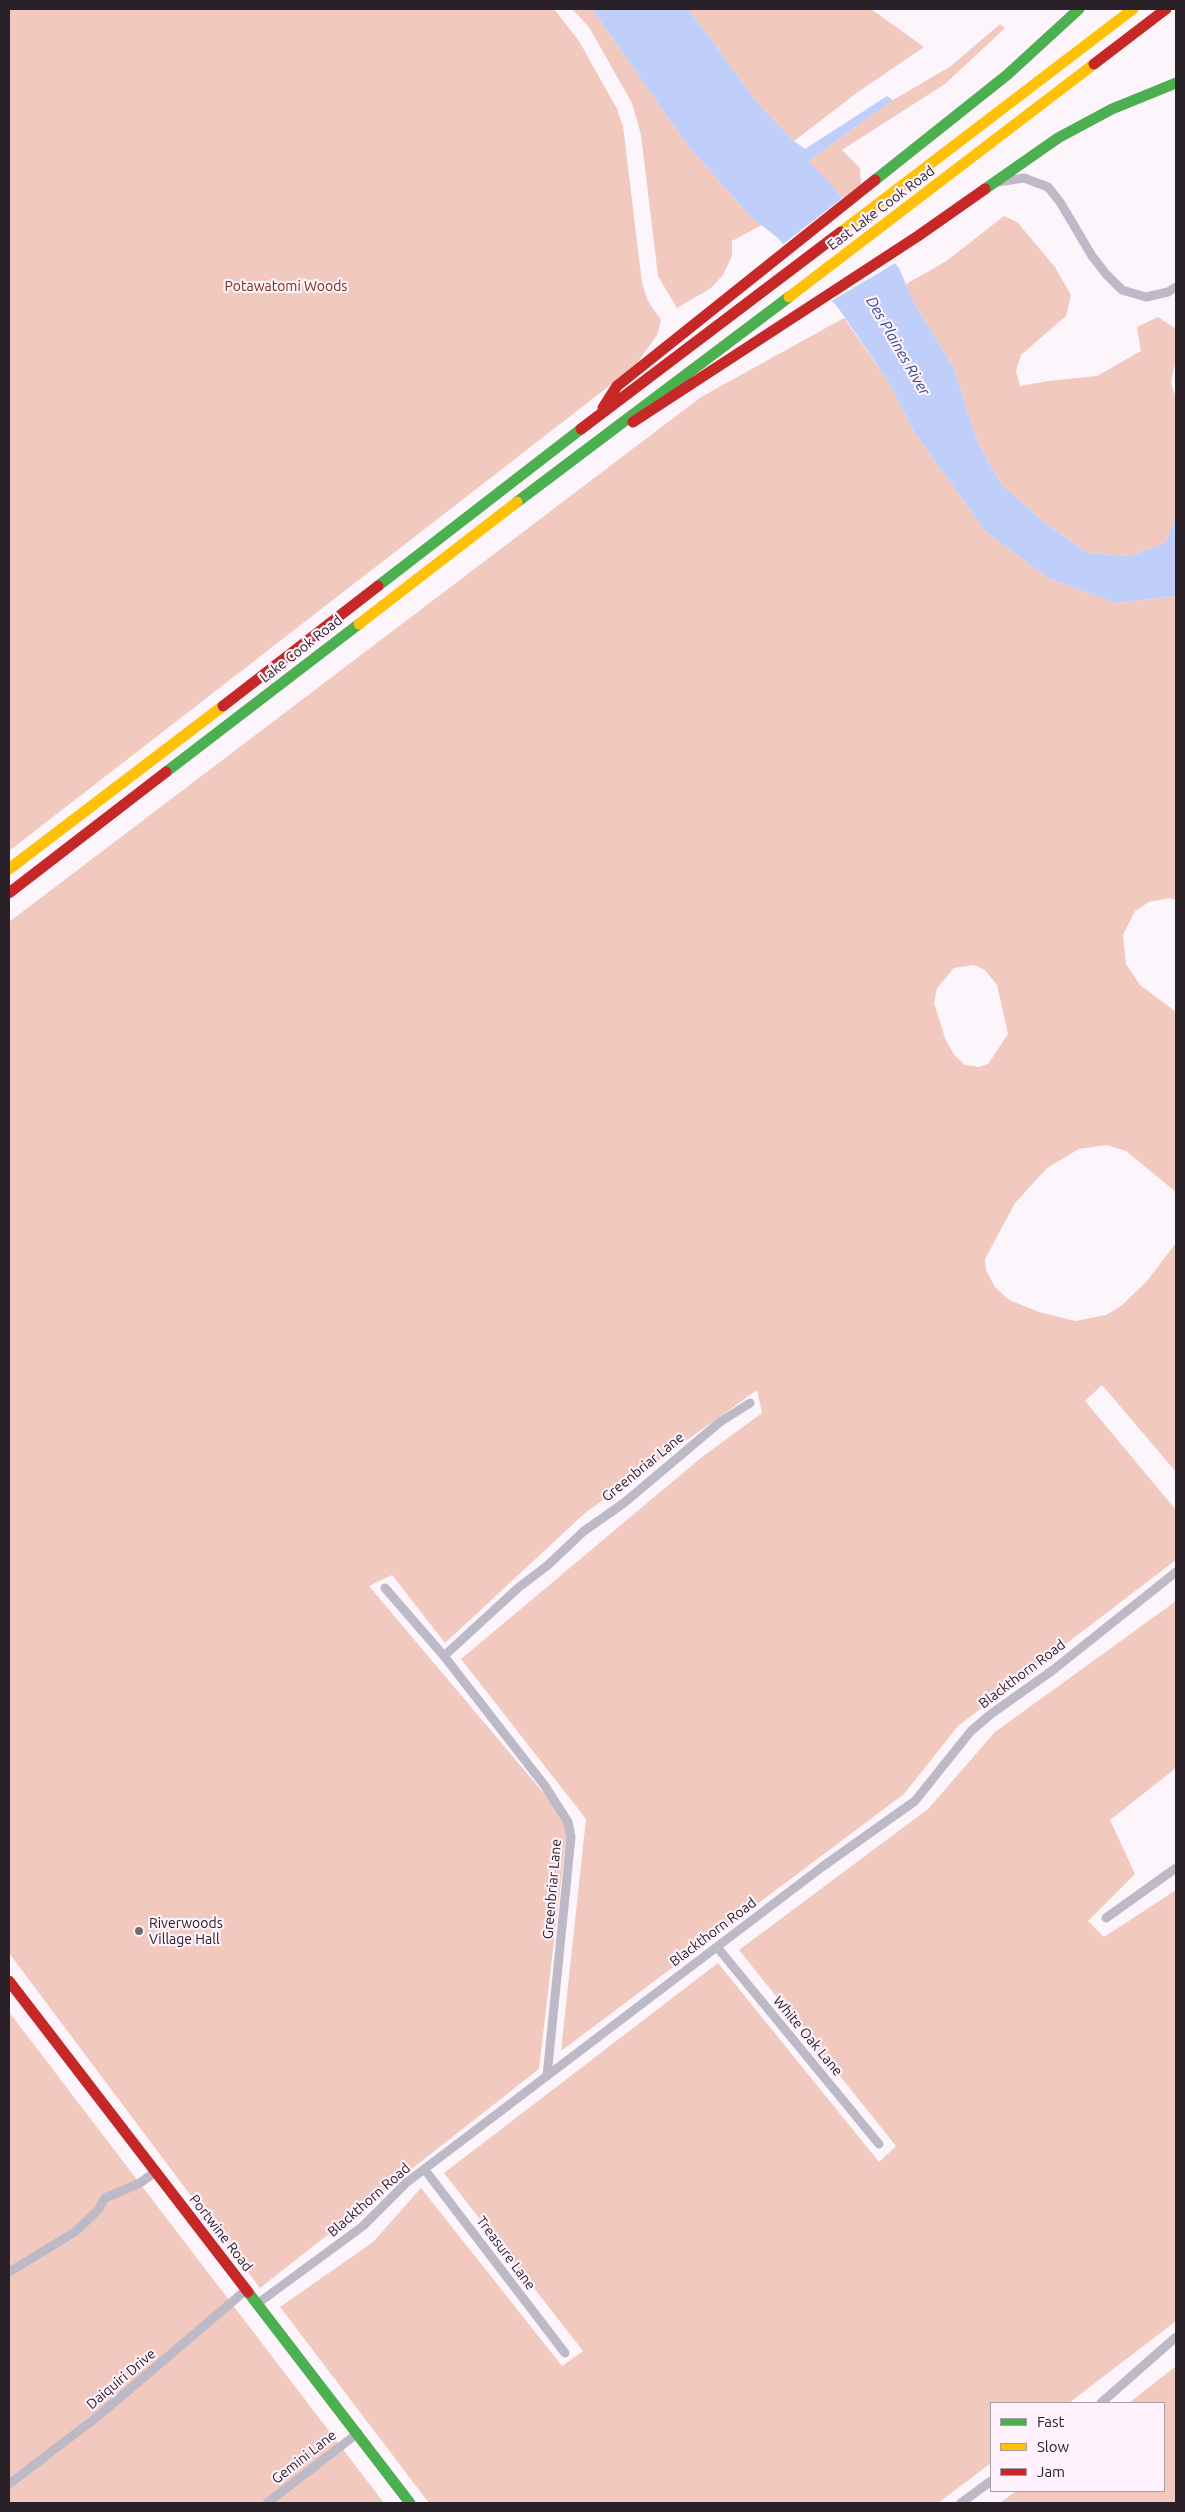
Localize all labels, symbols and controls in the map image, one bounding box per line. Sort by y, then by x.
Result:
street label: East Lake Cook Road [824,162,938,254]
park label: Potawatomi Woods [225,278,347,294]
water label: Des Plaines River [862,293,934,399]
street label: Lake Cook Road [257,612,345,686]
street label: Greenbriar Lane [599,1429,687,1505]
street label: Blackthorn Road [975,1636,1069,1712]
street label: Greenbriar Lane [539,1838,565,1940]
street label: Blackthorn Road [666,1894,760,1970]
place label: Riverwoods Village Hall [149,1915,223,1948]
marker: Riverwoods Village Hall [133,1925,145,1937]
street label: White Oak Lane [770,1993,846,2079]
street label: Blackthorn Road [324,2160,414,2240]
street label: Portwine Road [186,2191,256,2275]
street label: Treasure Lane [473,2213,539,2293]
street label: Daiquiri Drive [83,2345,159,2413]
legend [990,2402,1165,2492]
text: Fast [1037,2413,1064,2430]
street label: Gemini Lane [268,2427,340,2487]
text: Slow [1037,2438,1069,2455]
text: Jam [1037,2463,1065,2480]

